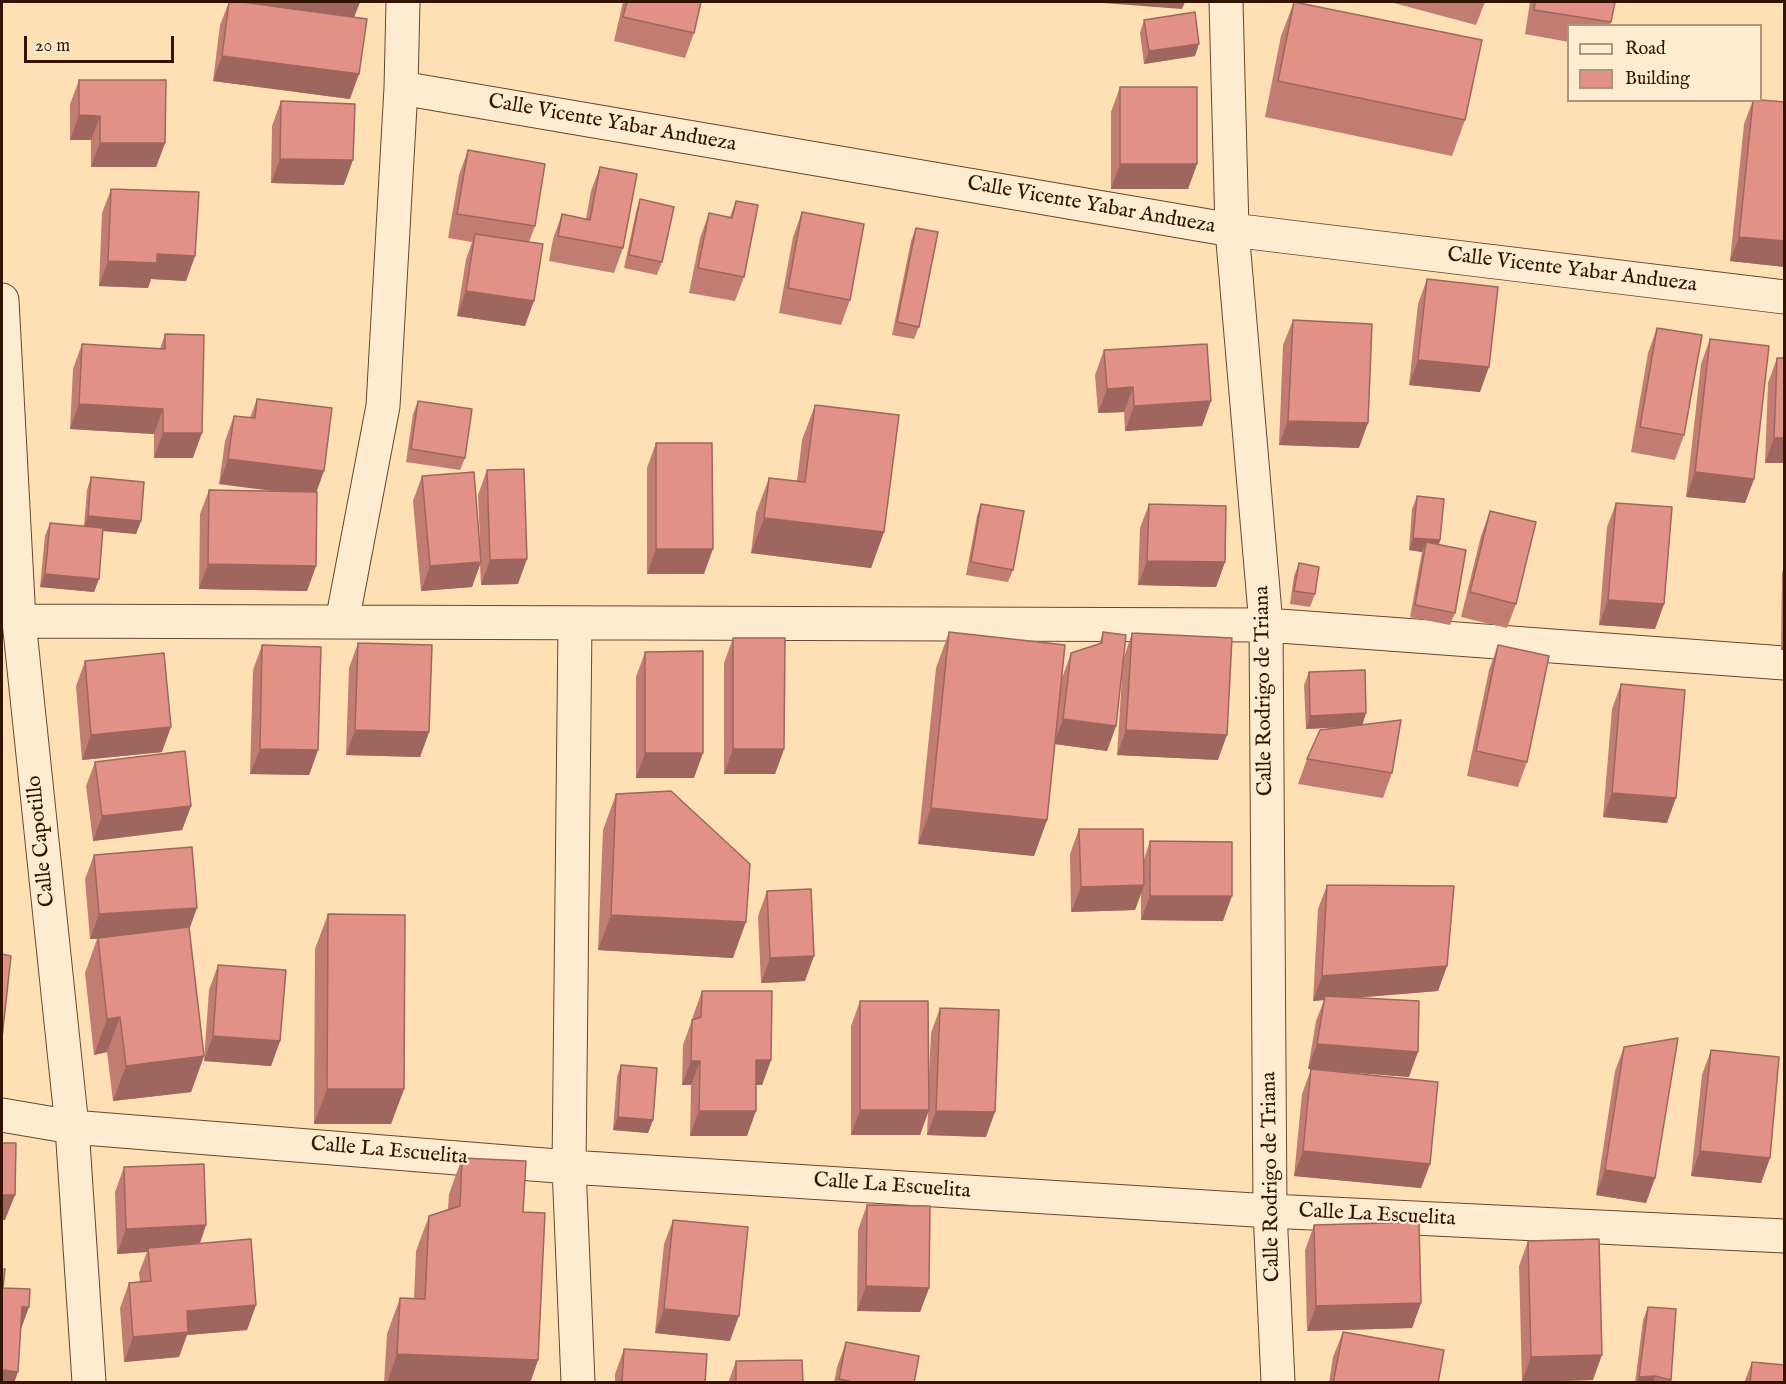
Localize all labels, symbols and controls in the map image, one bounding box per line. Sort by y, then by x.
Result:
scale bar [27,24,177,62]
legend [1567,24,1762,102]
text: 20 m [35,35,70,58]
text: Road [1625,38,1666,61]
text: Building [1625,68,1690,91]
street label: Calle Vicente Yabar Andueza [486,90,738,158]
street label: Calle Vicente Yabar Andueza [965,172,1217,240]
street label: Calle Vicente Yabar Andueza [1446,243,1698,299]
street label: Calle Rodrigo de Triana [1251,586,1279,796]
street label: Calle Capotillo [23,774,61,908]
street label: Calle Rodrigo de Triana [1258,1072,1286,1282]
street label: Calle La Escuelita [310,1133,468,1171]
street label: Calle La Escuelita [813,1169,971,1205]
street label: Calle La Escuelita [1298,1199,1456,1233]

